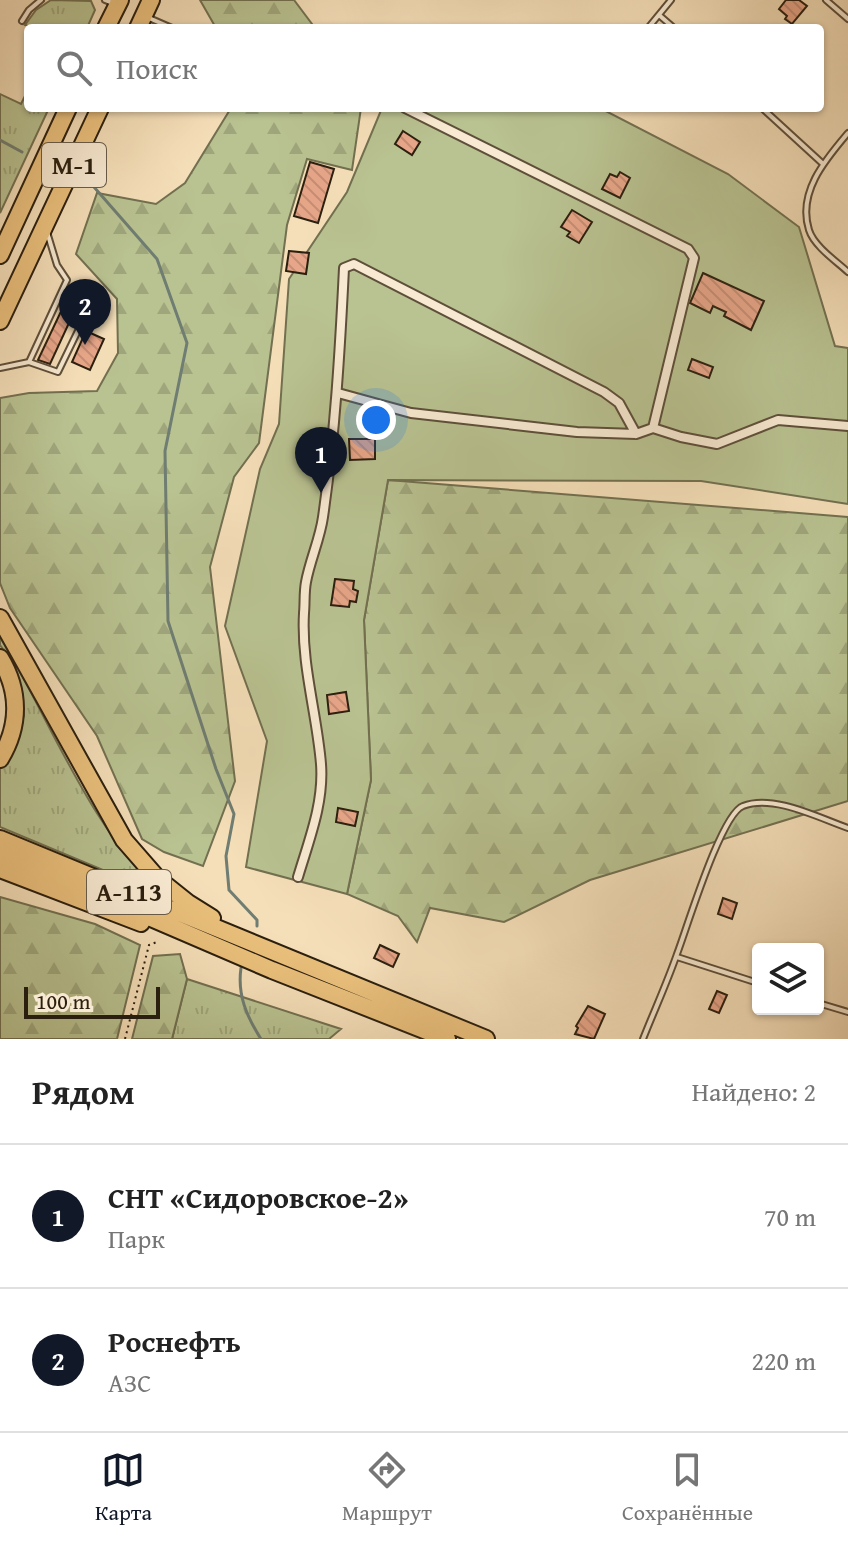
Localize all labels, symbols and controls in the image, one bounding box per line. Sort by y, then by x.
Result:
search box [24,24,824,112]
icon: search [52,46,96,90]
text: Поиск [116,46,198,90]
road number: М-1 [42,143,106,187]
pin: 2 [59,279,111,345]
your location [356,400,396,440]
pin: 1 [295,427,347,493]
road number: А-113 [87,870,171,914]
map controls [752,943,824,1015]
button: layers [752,943,824,1015]
scale bar [24,983,160,1019]
text: 100 m [36,985,91,1017]
text: Рядом [32,1067,135,1116]
text: Найдено: 2 [692,1072,816,1111]
text: СНТ «Сидоровское-2» [108,1175,409,1219]
text: 1 [51,1197,65,1236]
text: 70 m [764,1197,816,1236]
text: Парк [108,1219,165,1258]
text: Роснефть [108,1319,241,1363]
text: 2 [51,1341,65,1380]
text: 220 m [751,1341,816,1380]
text: АЗС [108,1363,151,1402]
tab: Карта [95,1448,152,1528]
tab: Маршрут [342,1448,432,1528]
tab: Сохранённые [622,1448,753,1528]

